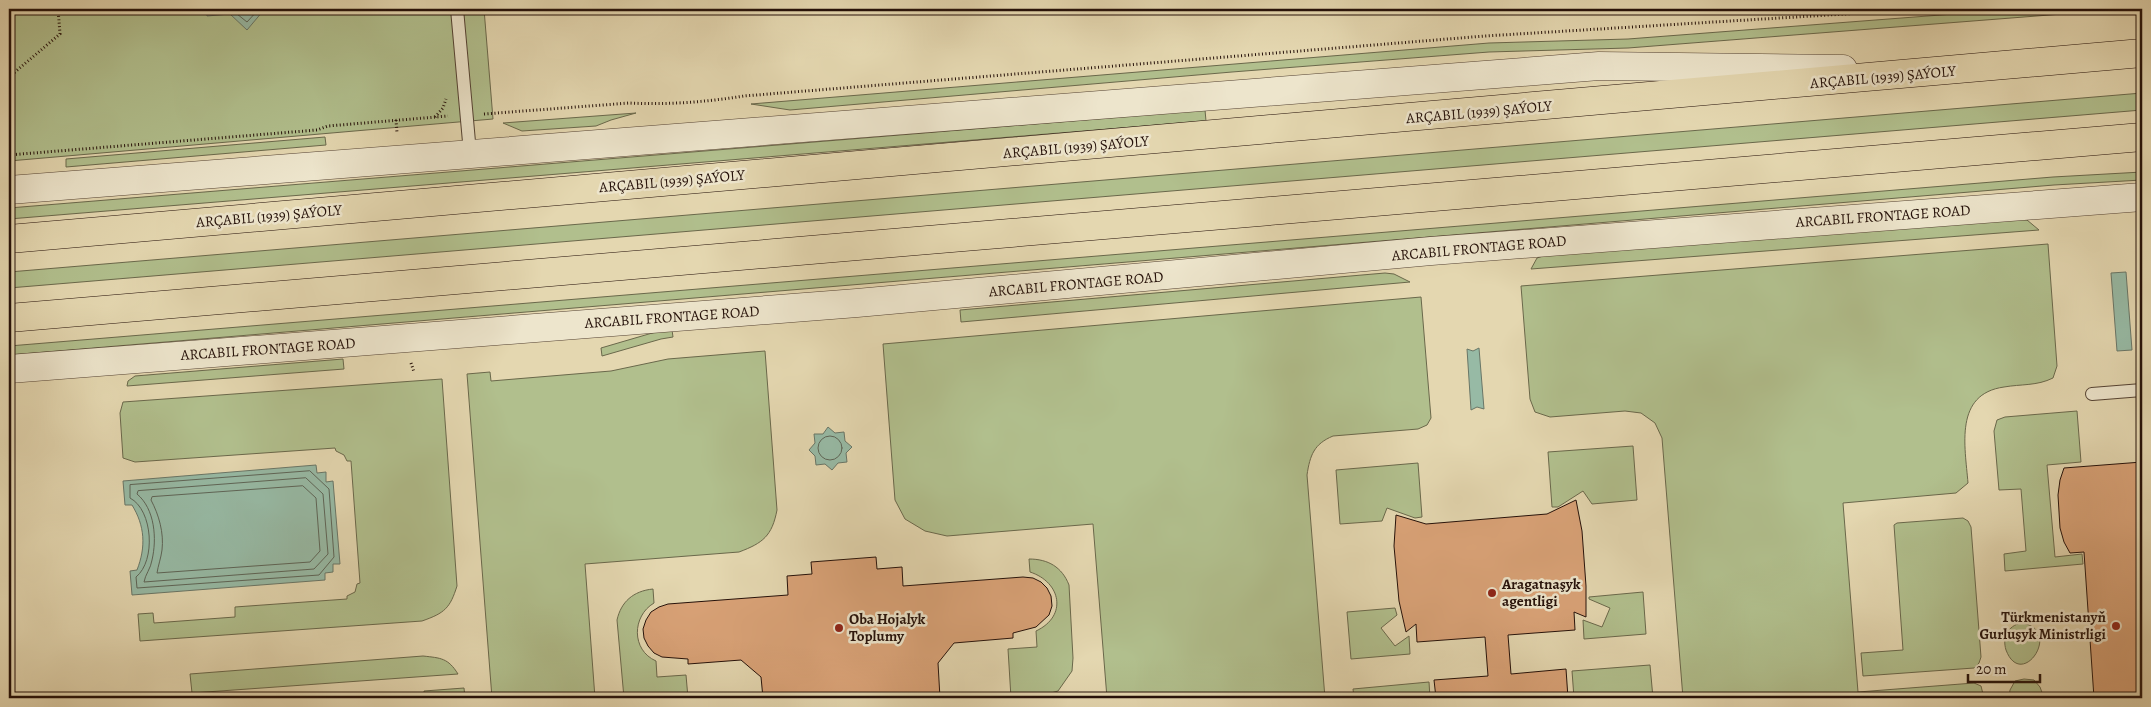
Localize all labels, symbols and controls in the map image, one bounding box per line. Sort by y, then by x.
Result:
street label: ARÇABIL (1939) ŞAÝOLY [1808,61,1958,93]
street label: ARÇABIL (1939) ŞAÝOLY [1404,96,1554,128]
street label: ARÇABIL (1939) ŞAÝOLY [1001,131,1151,163]
street label: ARÇABIL (1939) ŞAÝOLY [597,165,747,197]
street label: ARÇABIL (1939) ŞAÝOLY [194,200,344,232]
street label: ARCABIL FRONTAGE ROAD [1794,200,1971,232]
street label: ARCABIL FRONTAGE ROAD [1390,230,1567,266]
street label: ARCABIL FRONTAGE ROAD [987,266,1164,302]
street label: ARCABIL FRONTAGE ROAD [583,301,760,333]
street label: ARCABIL FRONTAGE ROAD [179,333,356,365]
place label: Aragatnaşyk agentligi [1501,574,1581,611]
marker: Aragatnaşyk agentligi [1486,587,1498,599]
place label: Türkmenistanyň Gurluşyk Ministrligi [1979,607,2107,644]
place label: Oba Hojalyk Toplumy [849,609,926,646]
marker: Türkmenistanyň Gurluşyk Ministrligi [2110,620,2122,632]
marker: Oba Hojalyk Toplumy [833,622,845,634]
scale bar [1968,652,2041,684]
text: 20 m [1976,659,2007,679]

